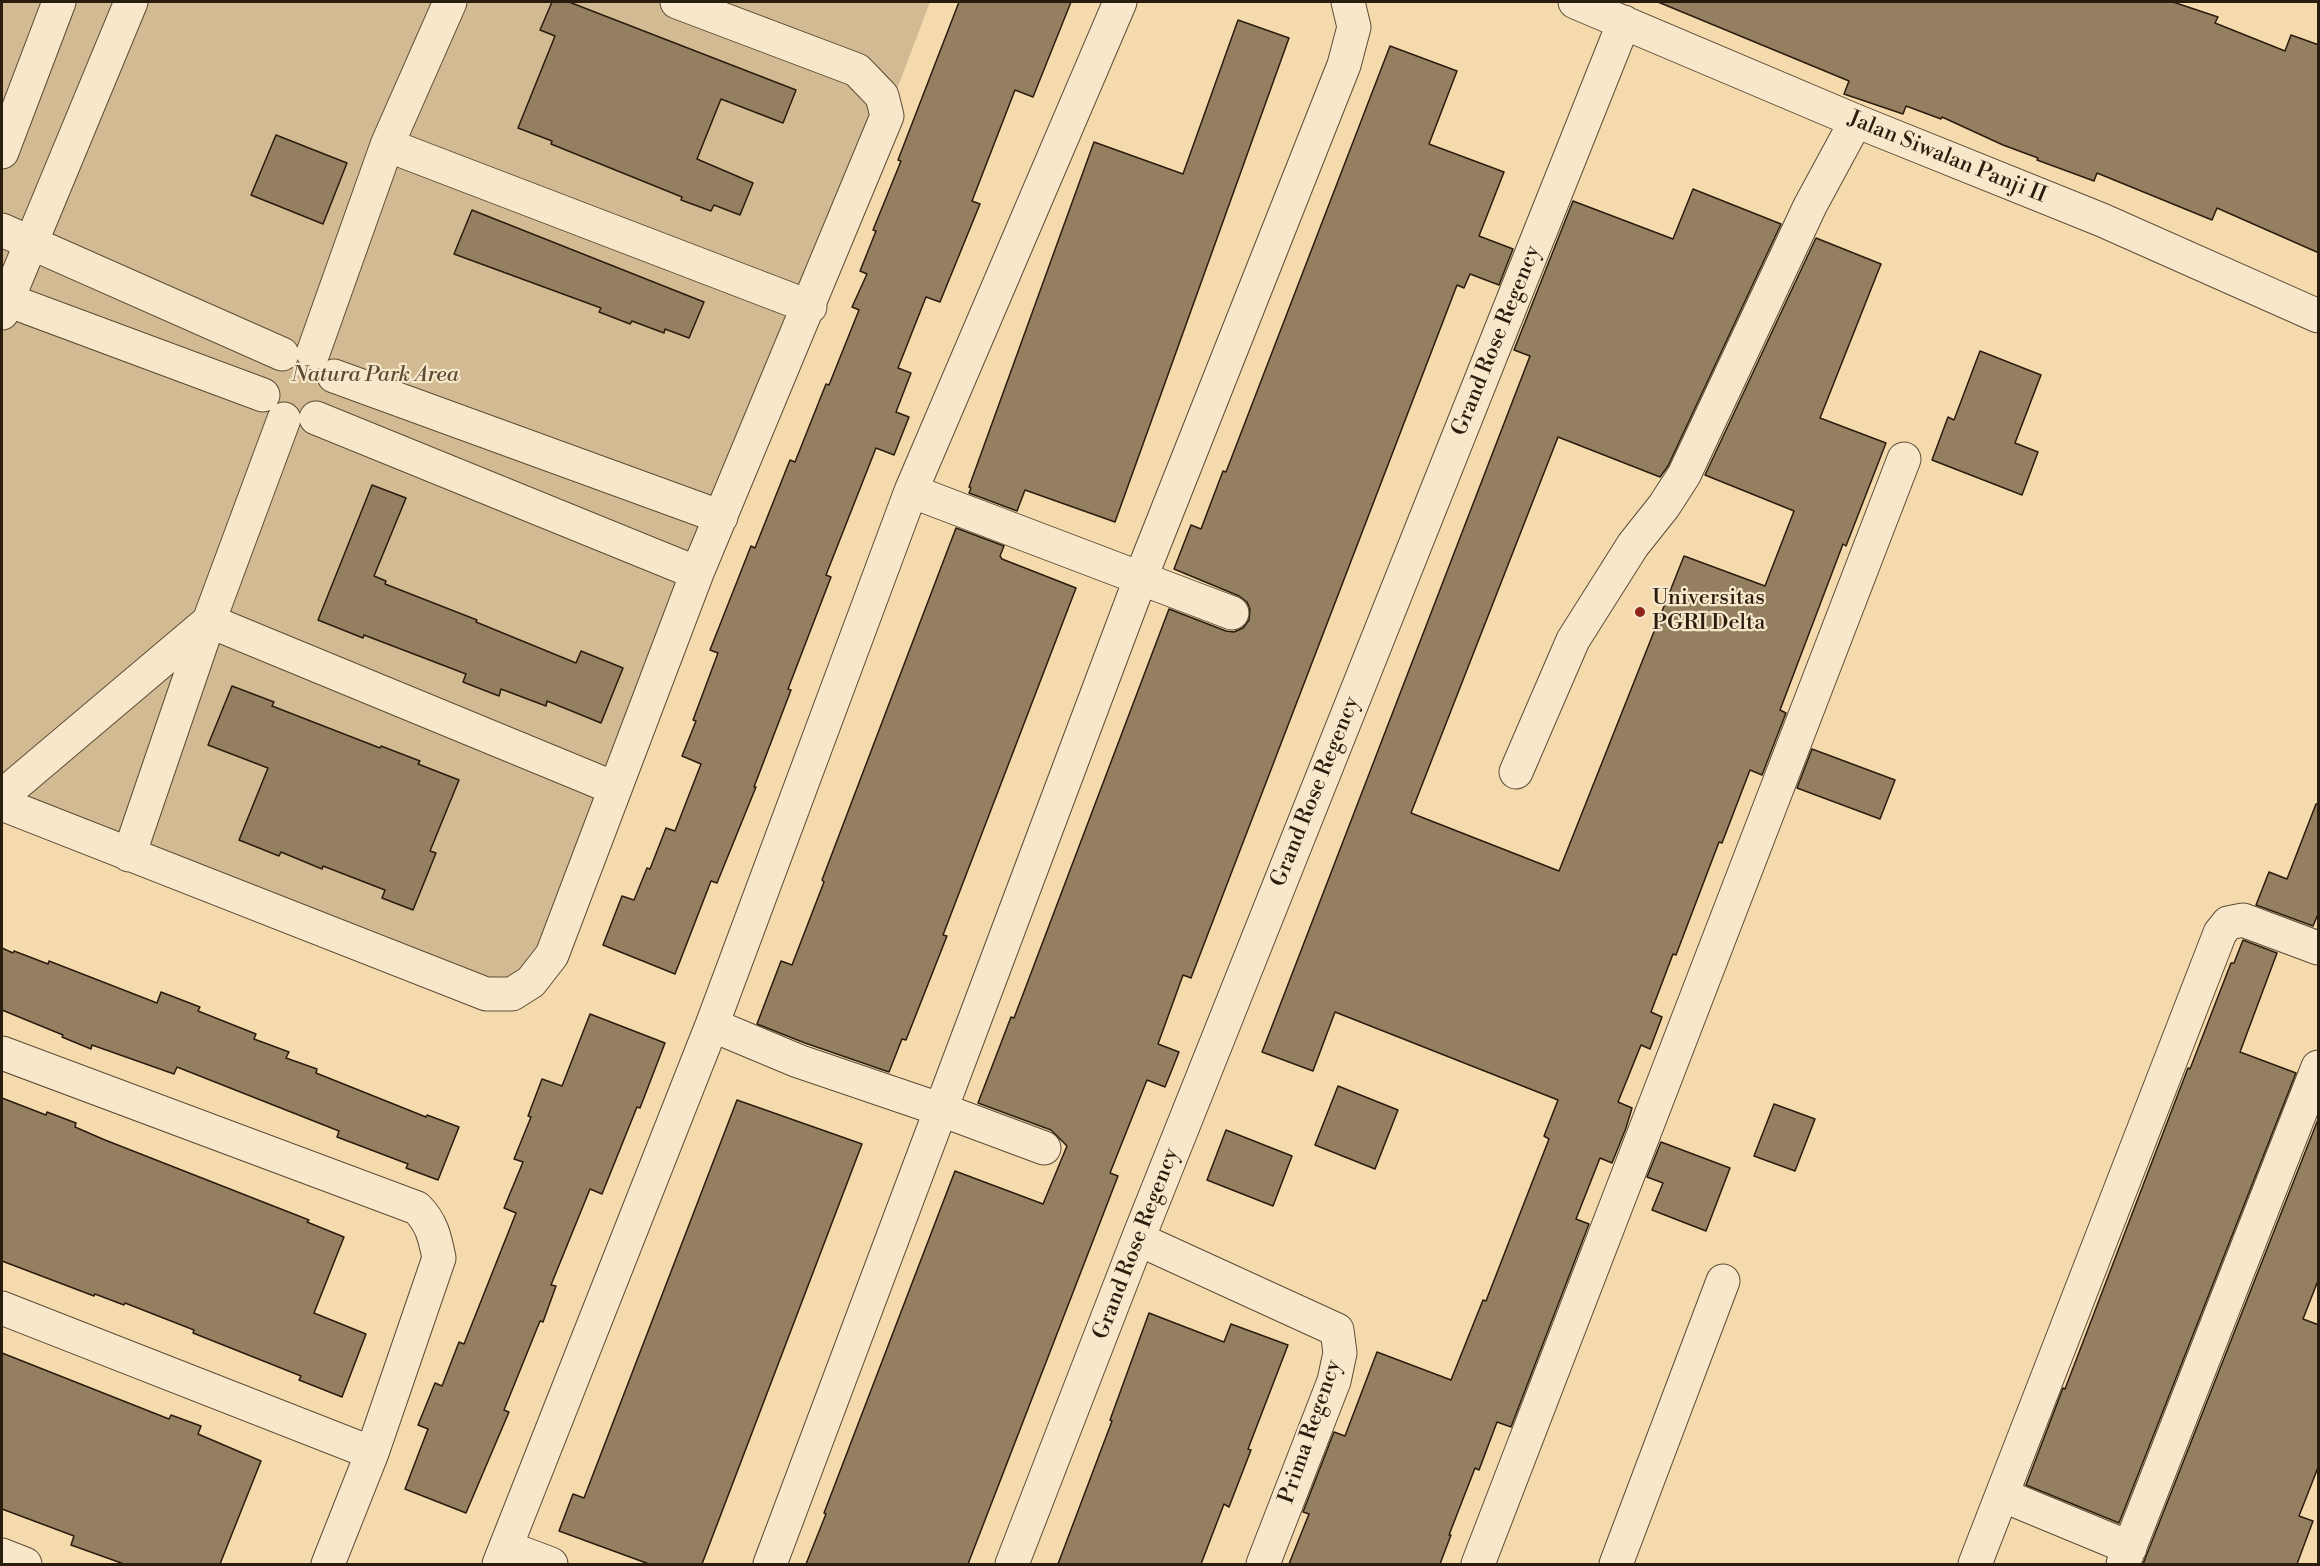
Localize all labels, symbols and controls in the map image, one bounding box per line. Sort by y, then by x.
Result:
street label: Jalan Siwalan Panji II [1844,106,2050,210]
street label: Grand Rose Regency [1447,242,1547,440]
park label: Natura Park Area [291,363,459,389]
place label: Universitas PGRI Delta [1652,586,1765,638]
marker: Universitas PGRI Delta [1633,605,1647,619]
street label: Grand Rose Regency [1266,693,1366,891]
street label: Grand Rose Regency [1088,1145,1186,1343]
street label: Prima Regency [1274,1357,1348,1507]

